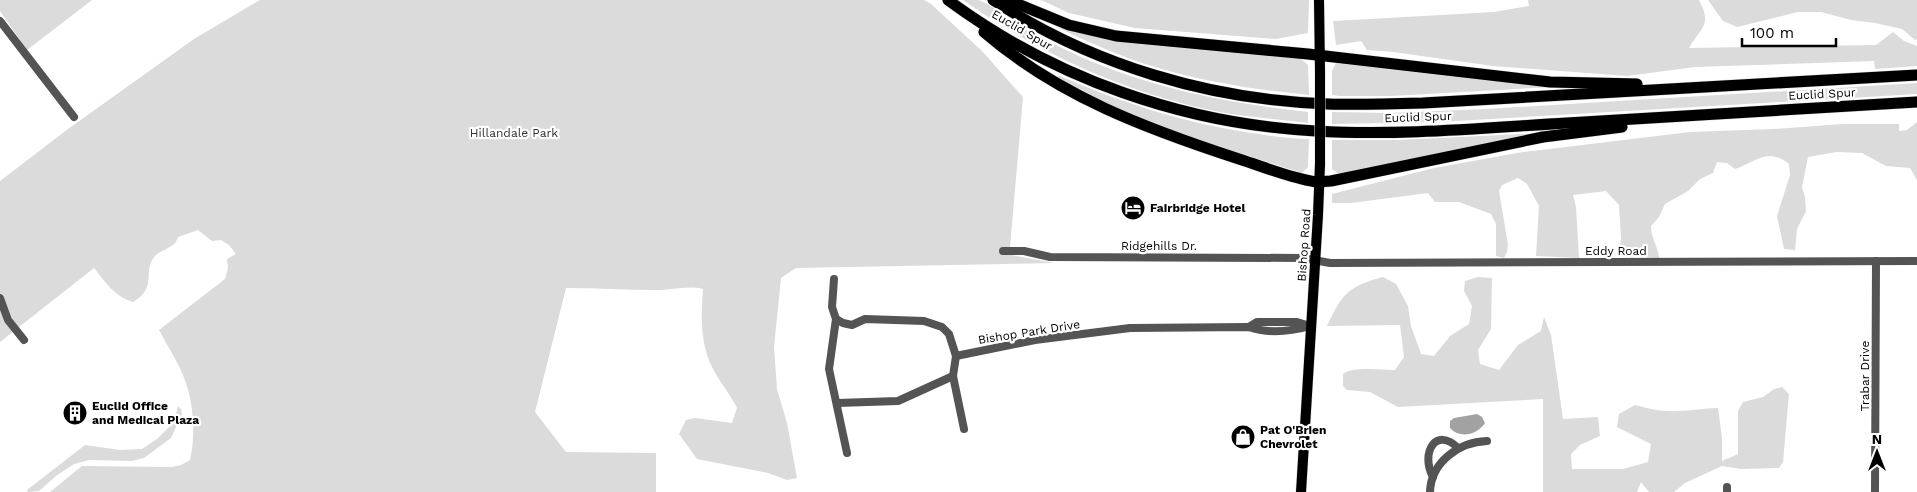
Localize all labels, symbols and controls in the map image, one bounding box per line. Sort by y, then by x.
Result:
street label: Euclid Spur [989,7,1055,53]
scale bar [1742,15,1836,47]
text: 100 m [1750,24,1794,42]
street label: Euclid Spur [1788,85,1856,103]
street label: Euclid Spur [1384,109,1452,125]
park label: Hillandale Park [470,126,558,140]
hotel icon: Fairbridge Hotel [1120,195,1146,221]
place label: Fairbridge Hotel [1150,201,1245,215]
street label: Bishop Road [1294,208,1314,282]
street label: Ridgehills Dr. [1121,239,1197,253]
street label: Eddy Road [1585,244,1647,258]
street label: Bishop Park Drive [977,317,1081,347]
street label: Trabar Drive [1858,341,1872,411]
place label: Euclid Office and Medical Plaza [92,399,199,427]
building icon: Euclid Office and Medical Plaza [62,400,88,426]
place label: Pat O'Brien Chevrolet [1260,423,1327,451]
shop icon: Pat O'Brien Chevrolet [1230,424,1256,450]
north arrow [1852,427,1902,477]
text: N [1872,431,1882,447]

